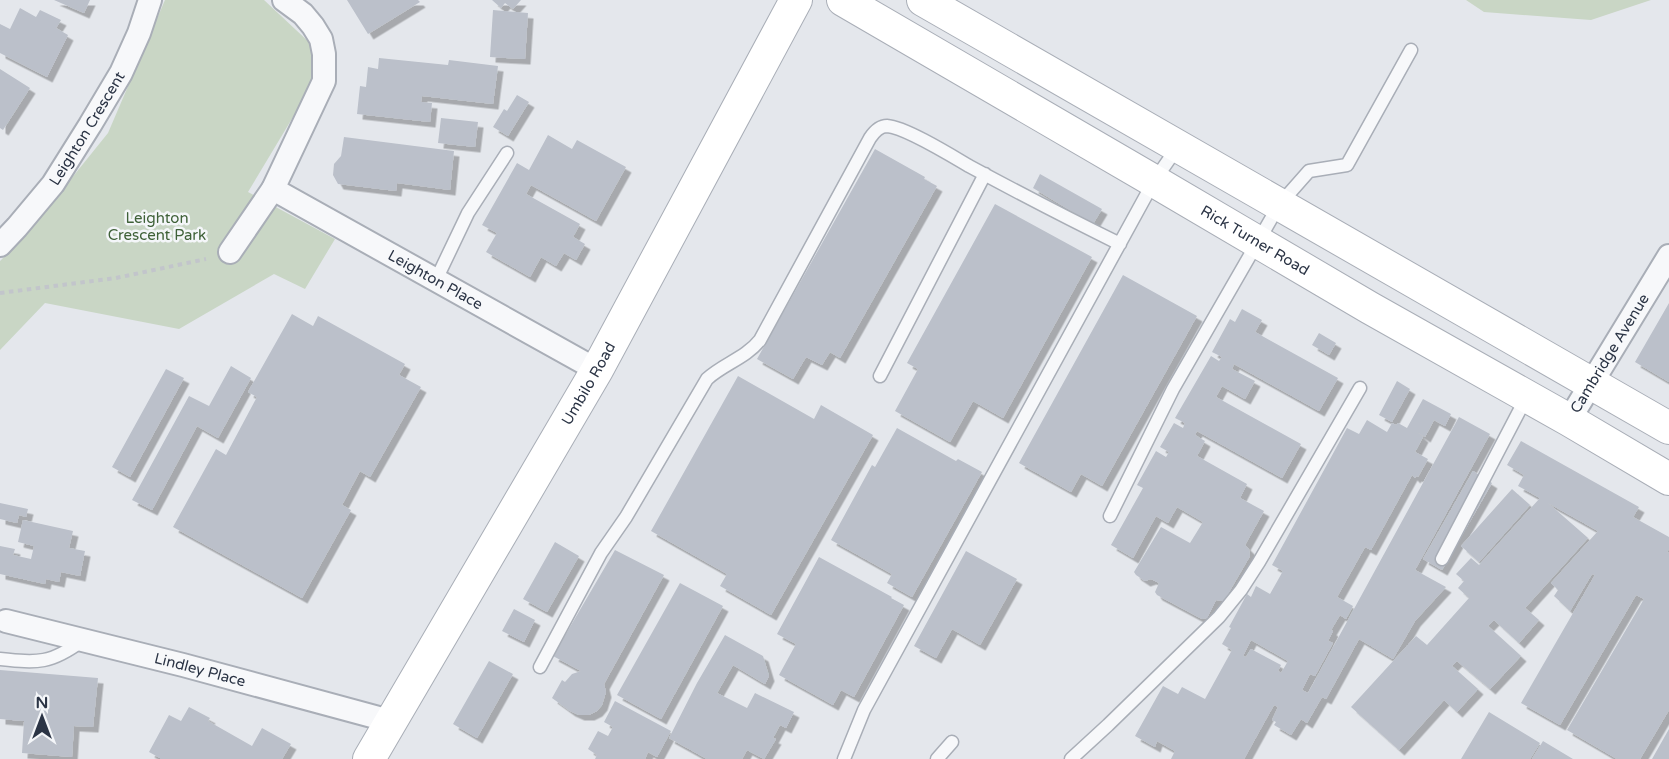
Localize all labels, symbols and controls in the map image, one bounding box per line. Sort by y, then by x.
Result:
street label: Leighton Crescent [46,68,129,189]
street label: Rick Turner Road [1198,202,1312,279]
park label: Leighton Crescent Park [108,209,206,244]
street label: Leighton Place [385,246,486,313]
street label: Cambridge Avenue [1566,290,1653,416]
street label: Umbilo Road [558,339,619,428]
street label: Lindley Place [152,649,248,691]
north arrow [12,687,72,747]
text: N [36,693,48,713]

